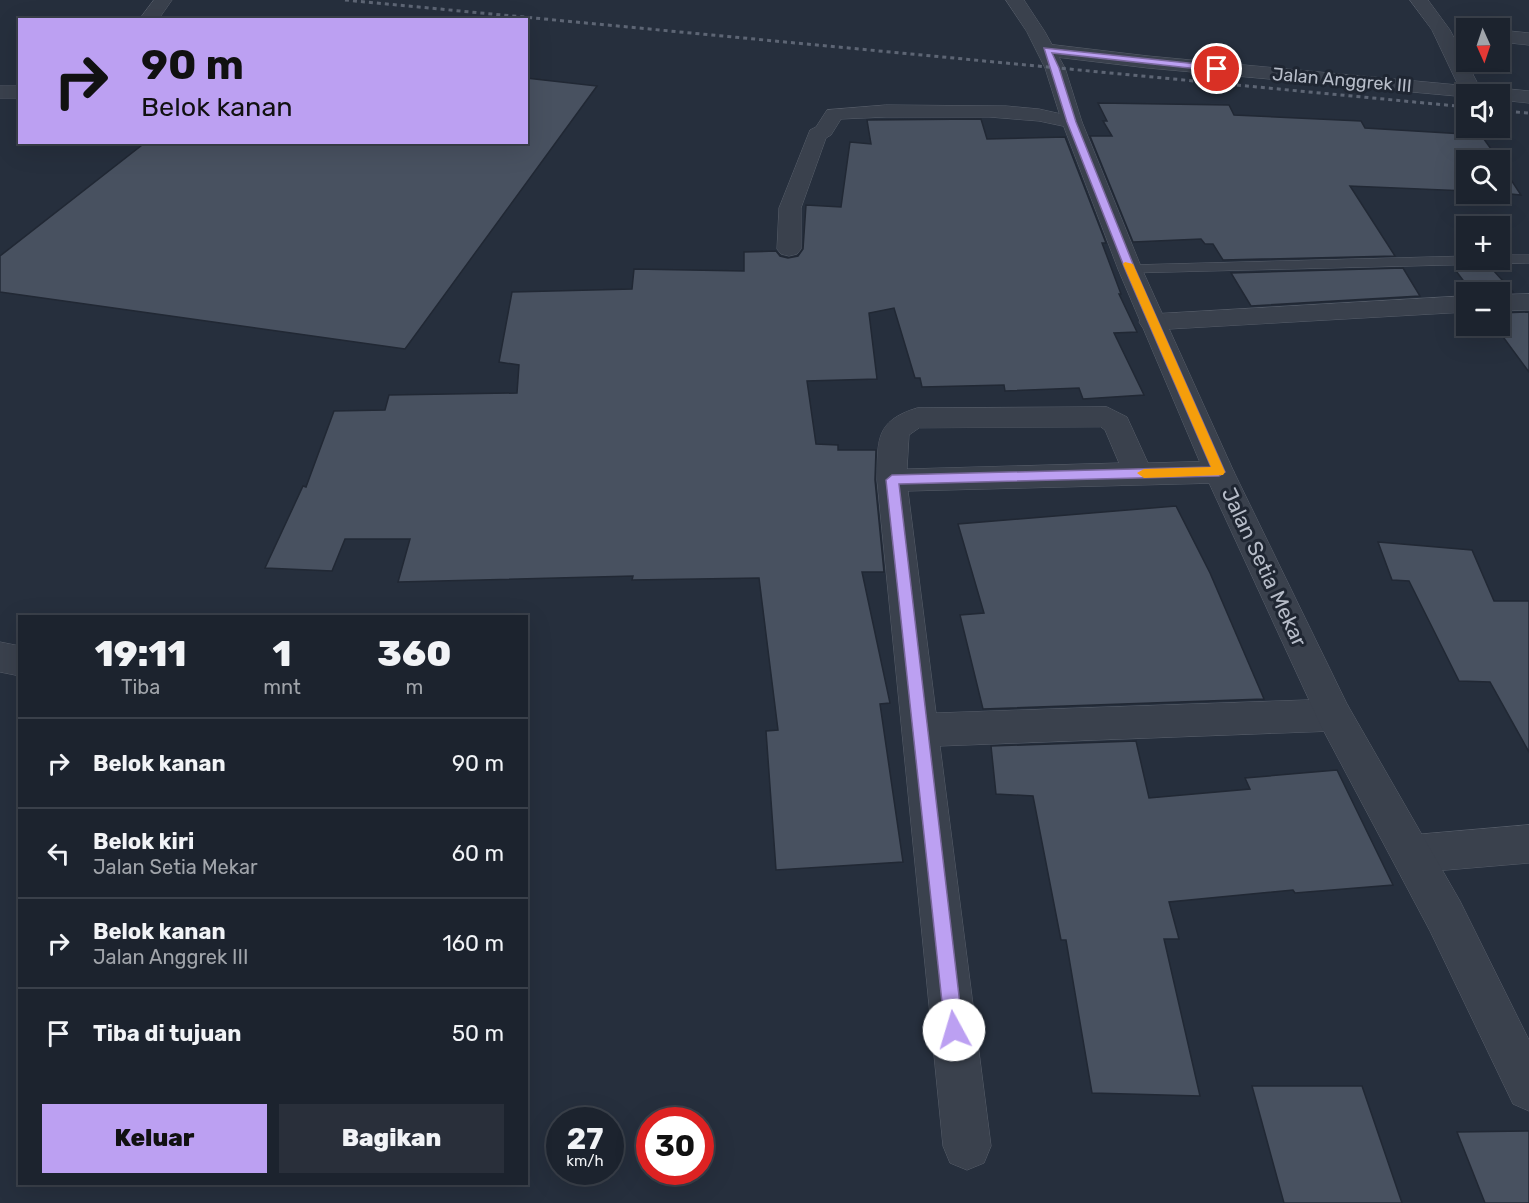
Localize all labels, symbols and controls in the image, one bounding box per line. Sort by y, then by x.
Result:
north arrow [1456,18,1510,72]
map controls [1456,18,1510,336]
text: 90 m [141,40,244,90]
icon: right [42,42,120,120]
pin [1191,43,1242,94]
icon: arrive [1200,52,1233,85]
street label: Jalan Anggrek III [1271,63,1413,97]
button: sound [1456,84,1510,138]
text: Belok kanan [141,91,293,123]
button: search [1456,150,1510,204]
button: + [1456,216,1510,270]
button: − [1456,282,1510,336]
street label: Jalan Setia Mekar [1217,483,1312,650]
text: 19:11 [95,632,186,675]
text: 1 [272,632,291,675]
text: 360 [377,632,451,675]
text: Tiba [121,675,160,699]
text: mnt [263,675,301,699]
text: m [405,675,423,699]
icon: right [42,747,75,780]
text: Belok kanan [93,750,226,777]
text: 90 m [452,750,504,777]
text: Belok kiri [93,828,194,855]
icon: left [42,837,75,870]
text: 60 m [452,840,504,867]
text: Jalan Setia Mekar [93,855,258,879]
text: Belok kanan [93,918,226,945]
icon: right [42,927,75,960]
text: 160 m [442,930,504,957]
text: Jalan Anggrek III [93,945,248,969]
position arrow [922,998,986,1062]
icon: arrive [42,1017,75,1050]
text: Tiba di tujuan [93,1020,241,1047]
text: 50 m [452,1020,504,1047]
button: Keluar [42,1104,267,1173]
button: Bagikan [279,1104,504,1173]
speed limit sign: 30 [636,1107,714,1185]
text: 27 [567,1121,603,1157]
text: km/h [566,1152,604,1170]

